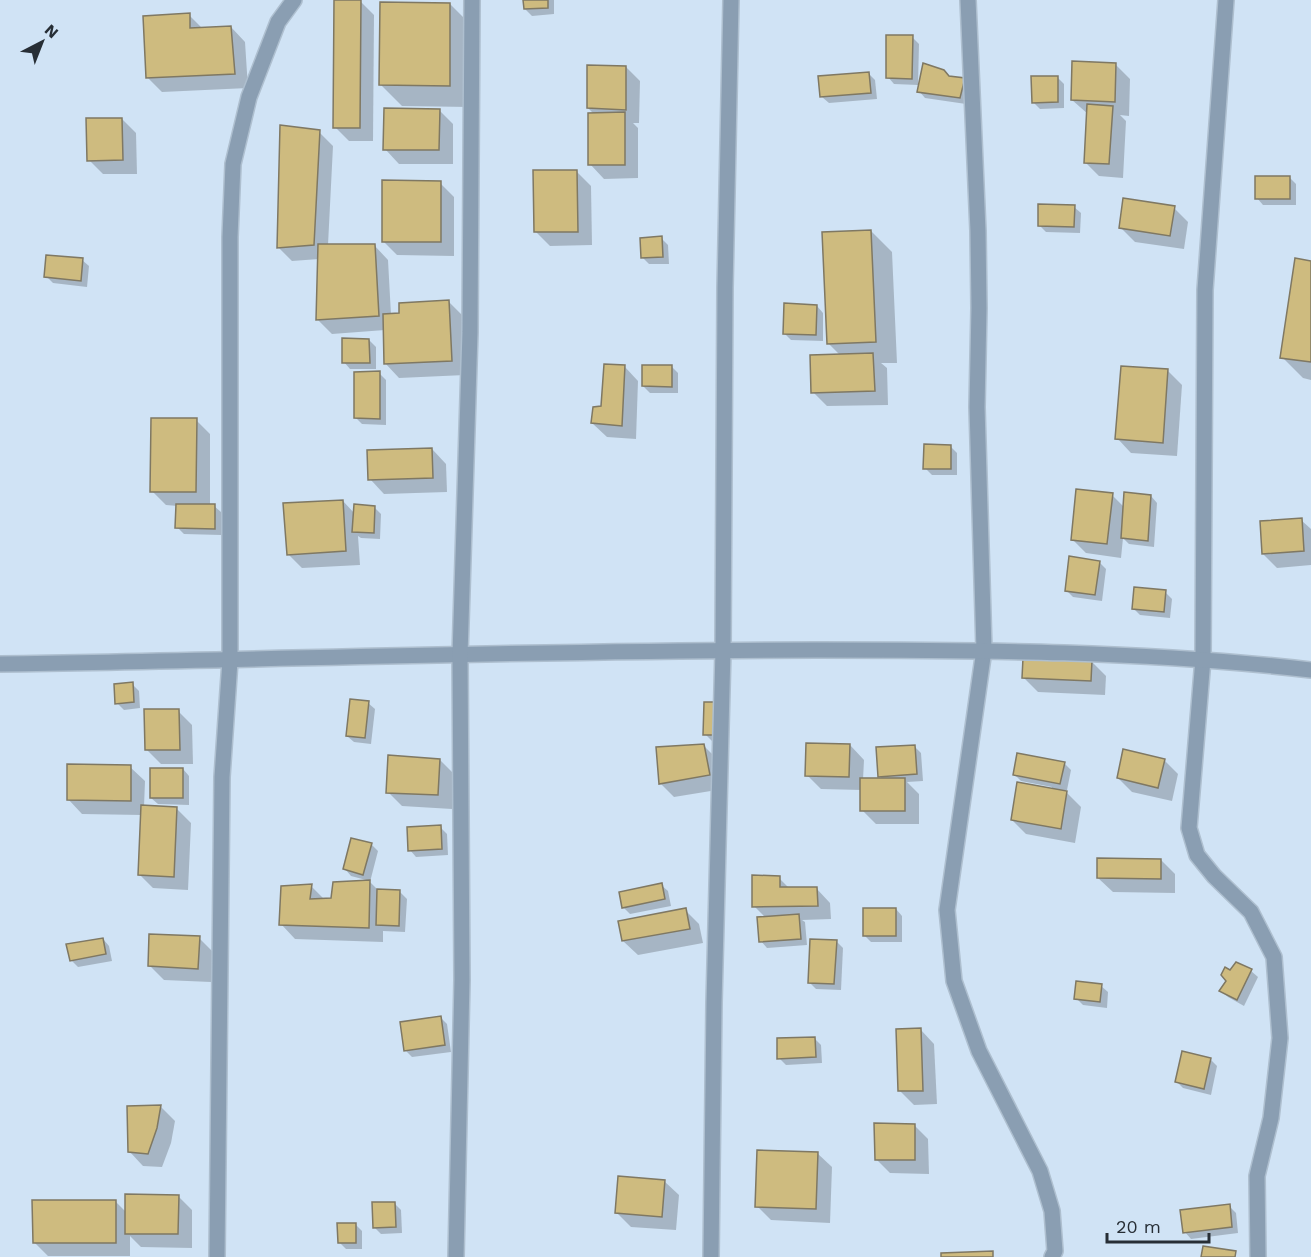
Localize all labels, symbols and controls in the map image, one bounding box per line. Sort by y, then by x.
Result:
north arrow [12,12,72,72]
text: N [41,20,62,42]
scale bar [1107,1206,1209,1244]
text: 20 m [1116,1216,1161,1237]

